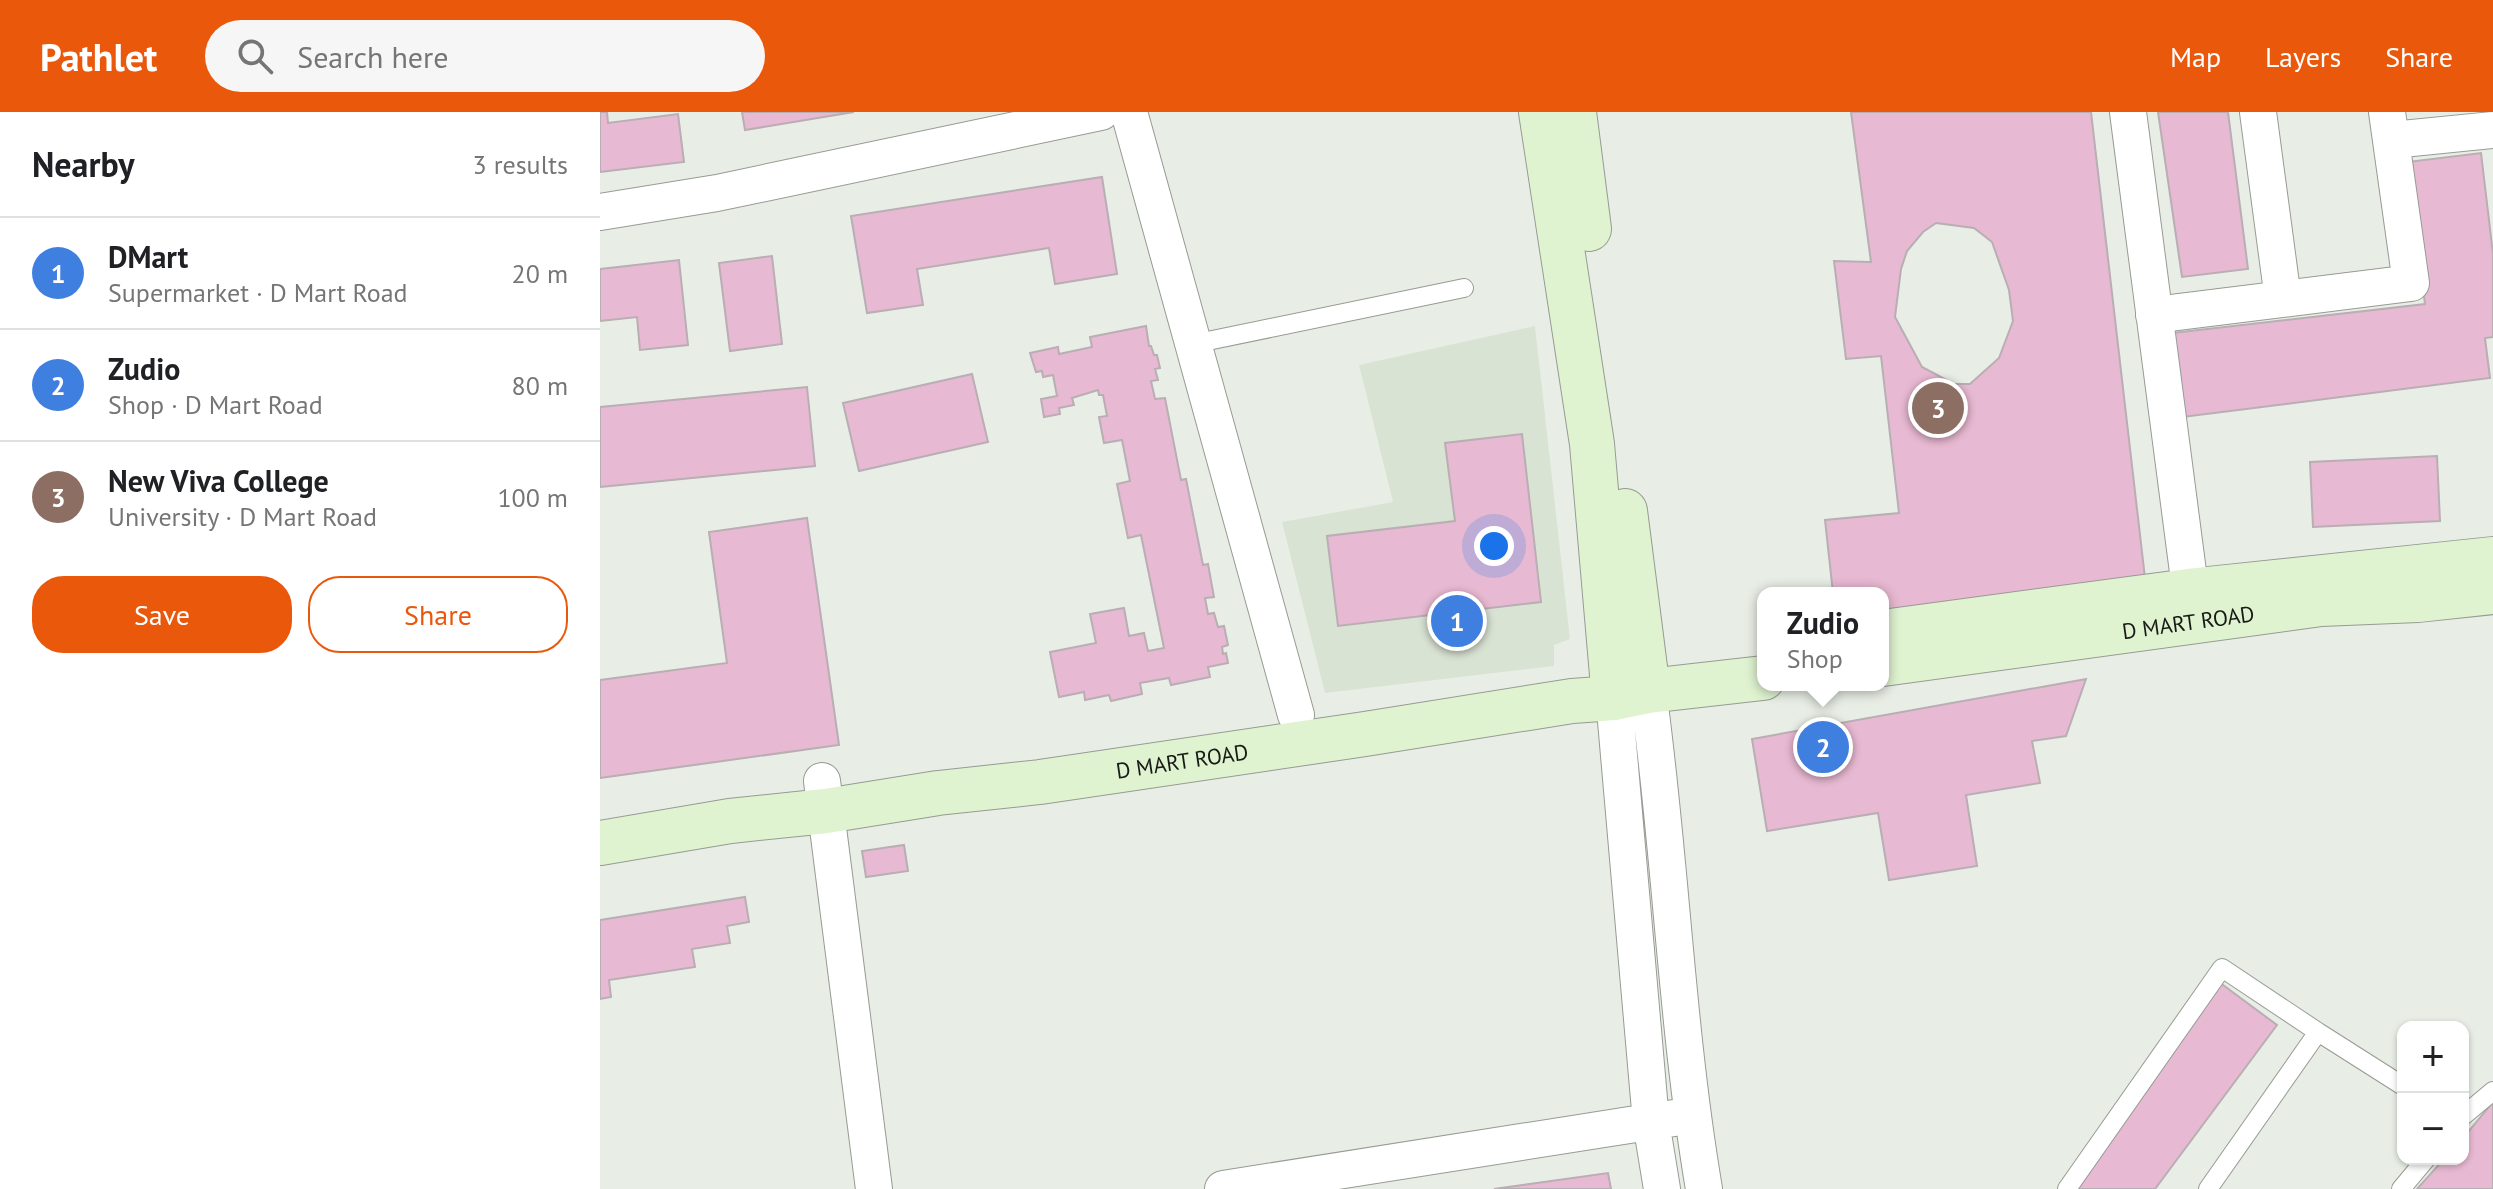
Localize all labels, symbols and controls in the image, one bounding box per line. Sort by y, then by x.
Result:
search box [205,20,765,92]
text: Pathlet [40,32,157,81]
icon: search [233,34,277,78]
text: Search here [297,37,449,76]
text: Map [2170,38,2221,75]
text: Layers [2265,38,2341,75]
text: Share [2385,38,2453,75]
text: Nearby [32,142,134,186]
text: 3 results [473,148,568,181]
text: DMart [108,237,188,276]
text: 1 [51,257,65,290]
text: 20 m [512,257,568,290]
text: Supermarket · D Mart Road [108,276,408,309]
text: Zudio [108,349,180,388]
text: 2 [51,369,65,402]
text: 80 m [512,369,568,402]
pin: 3 [1912,378,1964,438]
text: Shop · D Mart Road [108,388,323,421]
text: New Viva College [108,461,329,500]
text: 3 [51,481,65,514]
text: 100 m [497,481,568,514]
text: University · D Mart Road [108,500,377,533]
your location [1474,526,1514,566]
button: Save [32,576,292,653]
button: Share [308,576,568,653]
popup [1757,587,1889,691]
pin: 1 [1431,591,1483,651]
street label: D MART ROAD [2120,599,2256,645]
text: Zudio [1787,603,1859,642]
text: Shop [1787,642,1843,675]
pin: 2 [1797,717,1849,777]
street label: D MART ROAD [1114,737,1250,785]
map controls [2397,1021,2469,1165]
button: + [2397,1021,2469,1093]
button: − [2397,1093,2469,1165]

